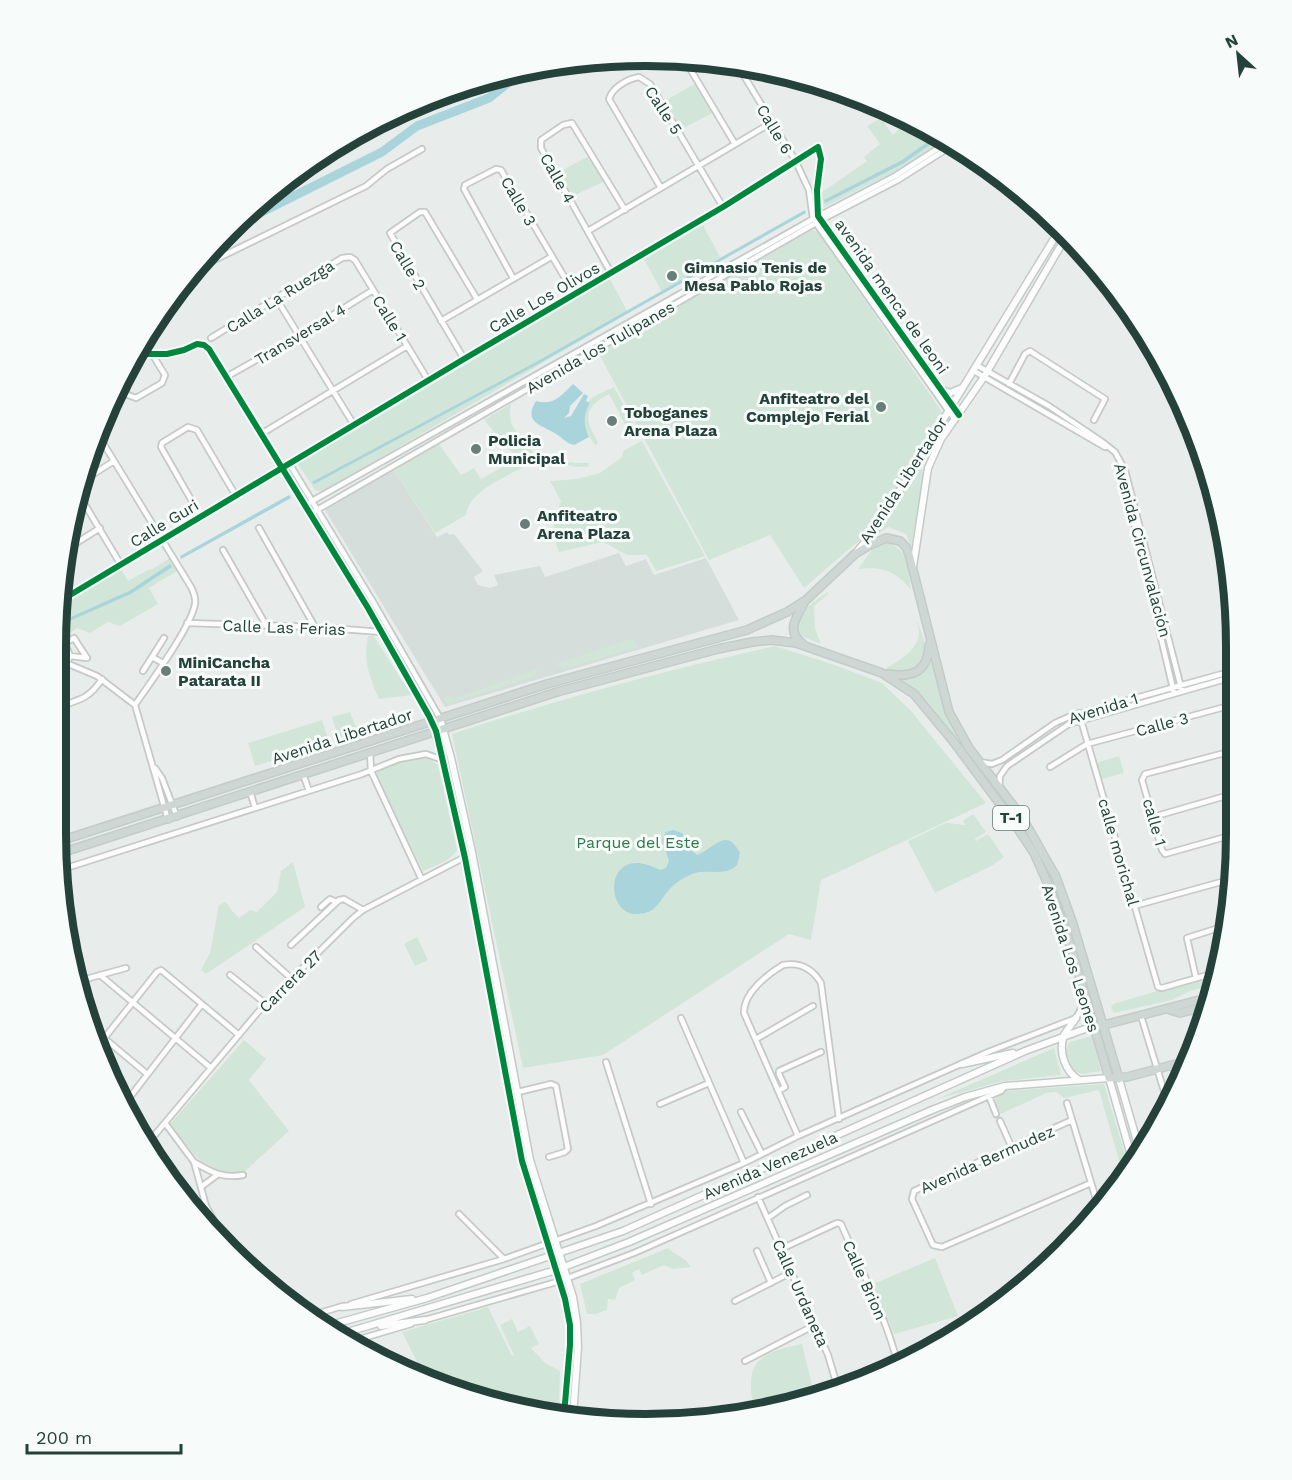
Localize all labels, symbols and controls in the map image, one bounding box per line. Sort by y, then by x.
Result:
north arrow [1208,24,1268,84]
text: N [1222,30,1241,52]
street label: Calle 5 [641,83,686,138]
street label: Calle 6 [752,101,797,157]
street label: Calle 4 [536,150,579,207]
street label: Calle 3 [497,173,540,229]
street label: avenida menca de leoni [831,215,952,377]
street label: Calle 2 [386,237,430,293]
street label: Calla La Ruezga [223,256,338,337]
street label: Calle Los Olivos [485,258,603,337]
place label: Gimnasio Tenis de Mesa Pablo Rojas [684,258,827,295]
marker: Gimnasio Tenis de Mesa Pablo Rojas [665,269,679,283]
street label: Calle 1 [368,292,411,345]
street label: Avenida los Tulipanes [523,297,678,398]
street label: Transversal 4 [251,300,349,369]
place label: Anfiteatro del Complejo Ferial [746,389,870,426]
marker: Anfiteatro del Complejo Ferial [874,400,888,414]
place label: Toboganes Arena Plaza [624,403,718,440]
street label: Avenida Libertador [855,413,952,547]
marker: Toboganes Arena Plaza [605,414,619,428]
place label: Policia Municipal [488,431,566,468]
marker: Policia Municipal [469,442,483,456]
street label: Avenida Circunvalación [1110,461,1175,639]
street label: Calle Guri [126,496,202,551]
place label: Anfiteatro Arena Plaza [537,506,631,543]
marker: Anfiteatro Arena Plaza [518,517,532,531]
street label: Calle Las Ferias [222,616,346,639]
place label: MiniCancha Patarata II [178,653,271,690]
marker: MiniCancha Patarata II [159,664,173,678]
street label: Avenida 1 [1066,689,1140,728]
street label: Avenida Libertador [269,705,415,768]
street label: Calle 3 [1134,708,1191,741]
street label: calle morichal [1094,796,1143,908]
street label: calle 1 [1139,796,1170,848]
road number: T-1 [993,806,1029,830]
park label: Parque del Este [576,833,700,852]
street label: Avenida Los Leones [1038,882,1103,1035]
street label: Carrera 27 [255,946,326,1017]
street label: Avenida Bermudez [917,1121,1057,1198]
street label: Avenida Venezuela [700,1127,840,1204]
street label: Calle Urdaneta [768,1236,833,1350]
street label: Calle Brion [839,1237,891,1323]
scale bar [27,1417,182,1455]
text: 200 m [36,1427,92,1448]

